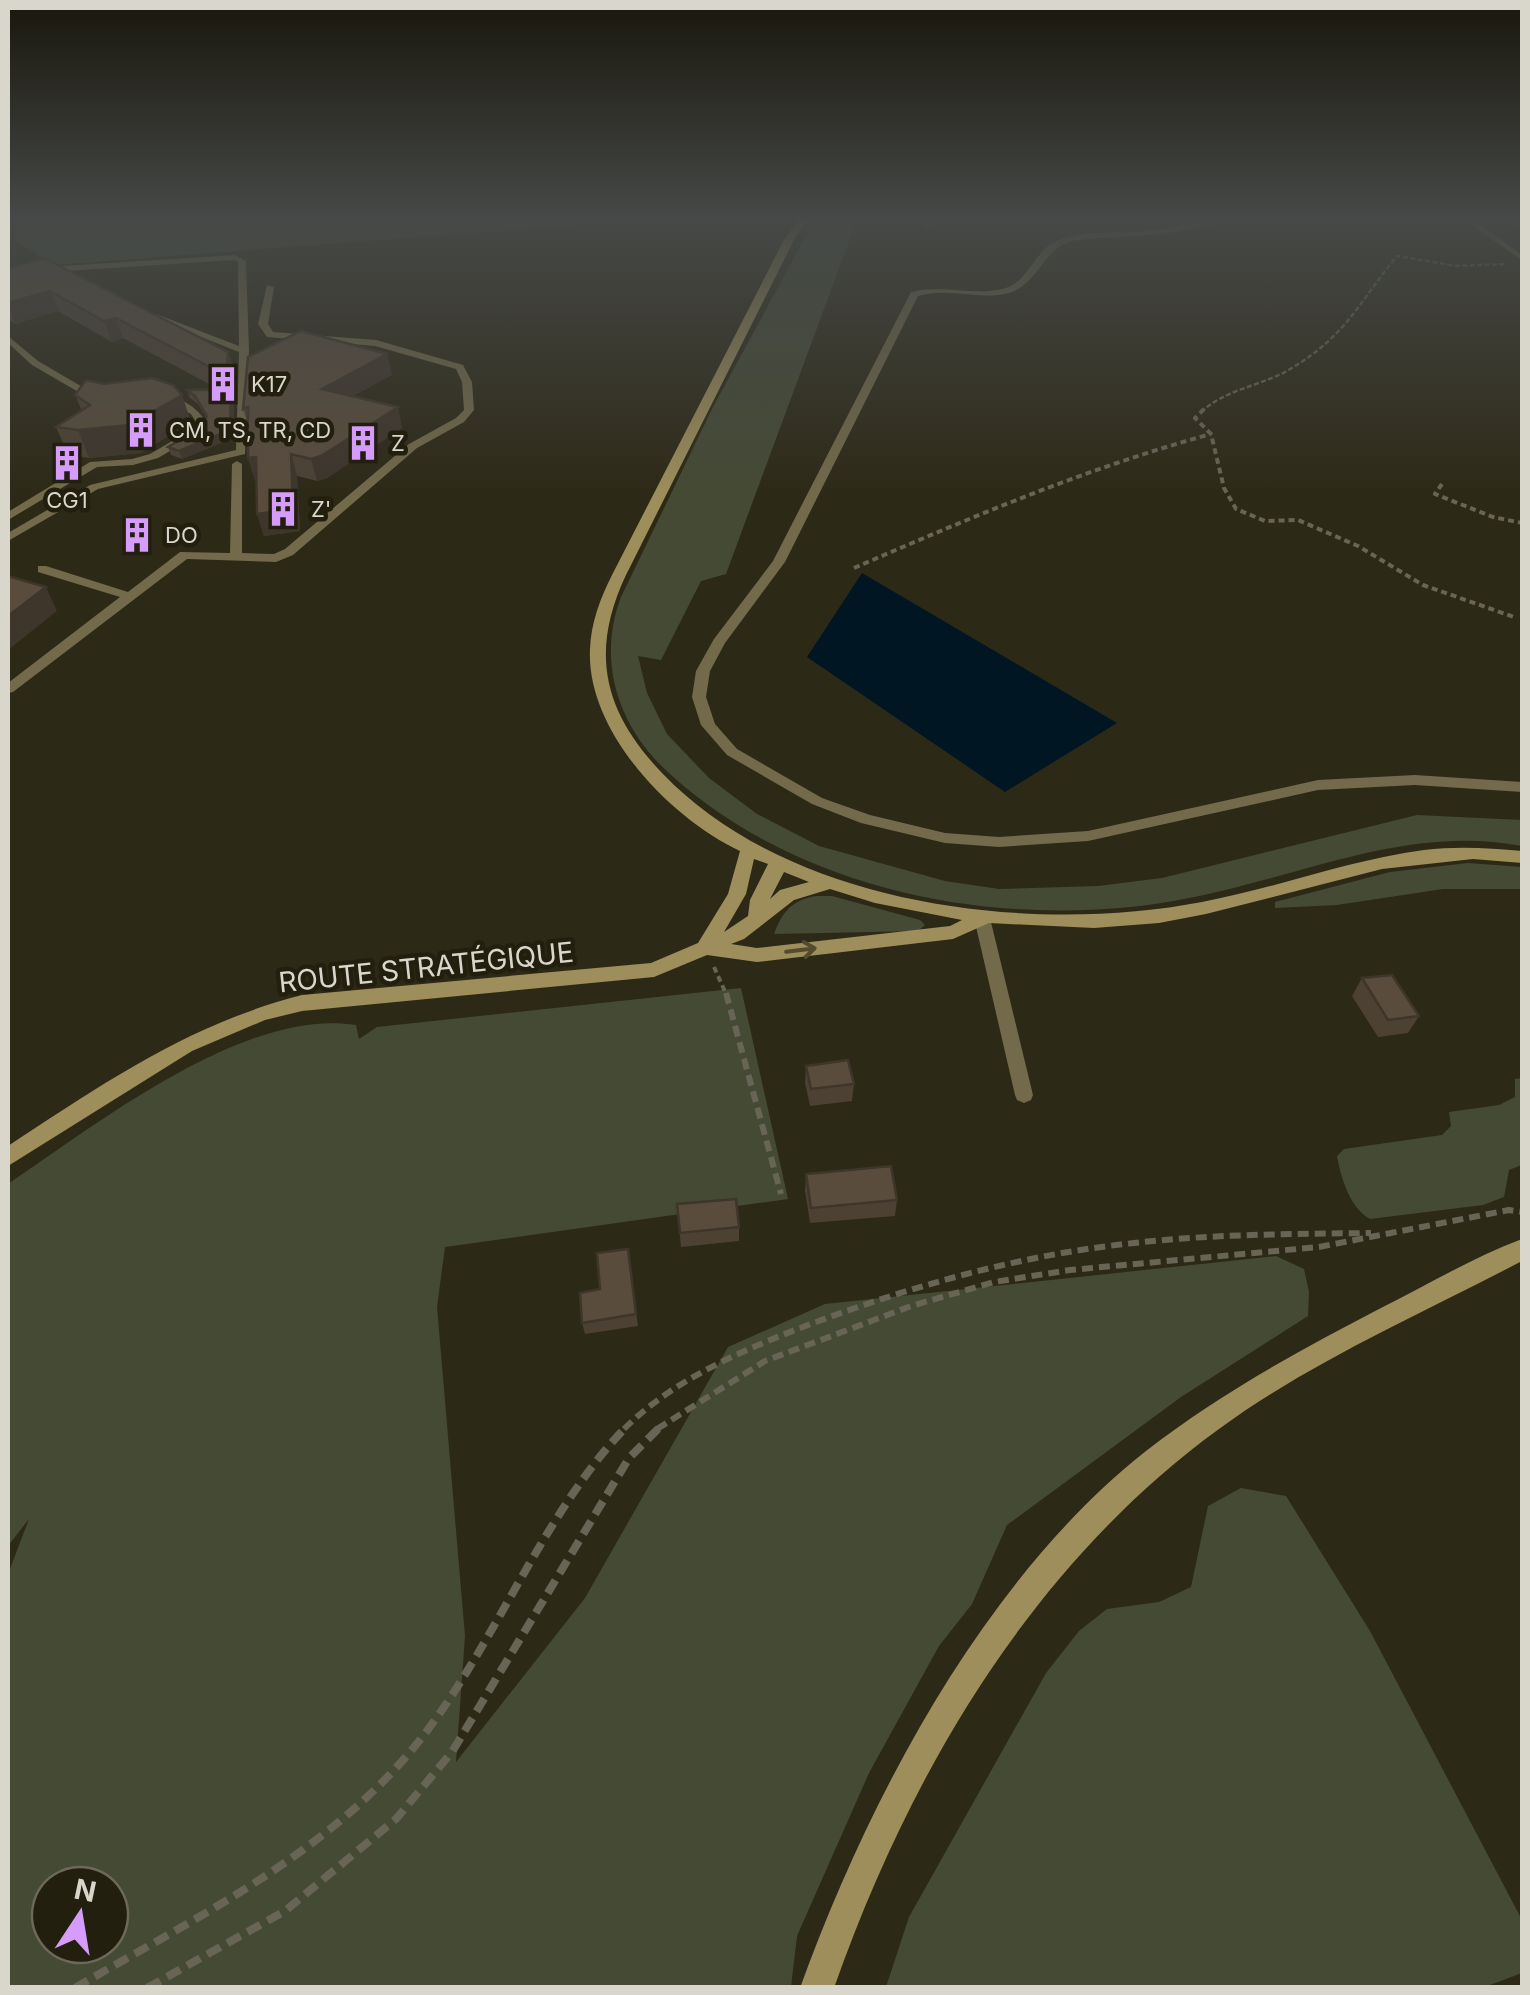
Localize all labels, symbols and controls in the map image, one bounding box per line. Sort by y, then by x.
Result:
building icon: K17 [204,365,242,403]
place label: K17 [251,371,287,397]
building icon: CM, TS, TR, CD [122,411,160,449]
place label: CM, TS, TR, CD [169,417,331,443]
building icon: Z [344,424,382,462]
place label: Z [391,430,405,456]
building icon: CG1 [48,444,86,482]
place label: CG1 [46,487,88,513]
building icon: Z' [264,490,302,528]
place label: Z' [311,496,331,522]
building icon: DO [118,516,156,554]
place label: DO [165,522,198,548]
street label: ROUTE STRATÉGIQUE [277,934,575,999]
one-way arrow [785,940,817,959]
north arrow [30,1865,130,1965]
text: N [71,1872,99,1909]

